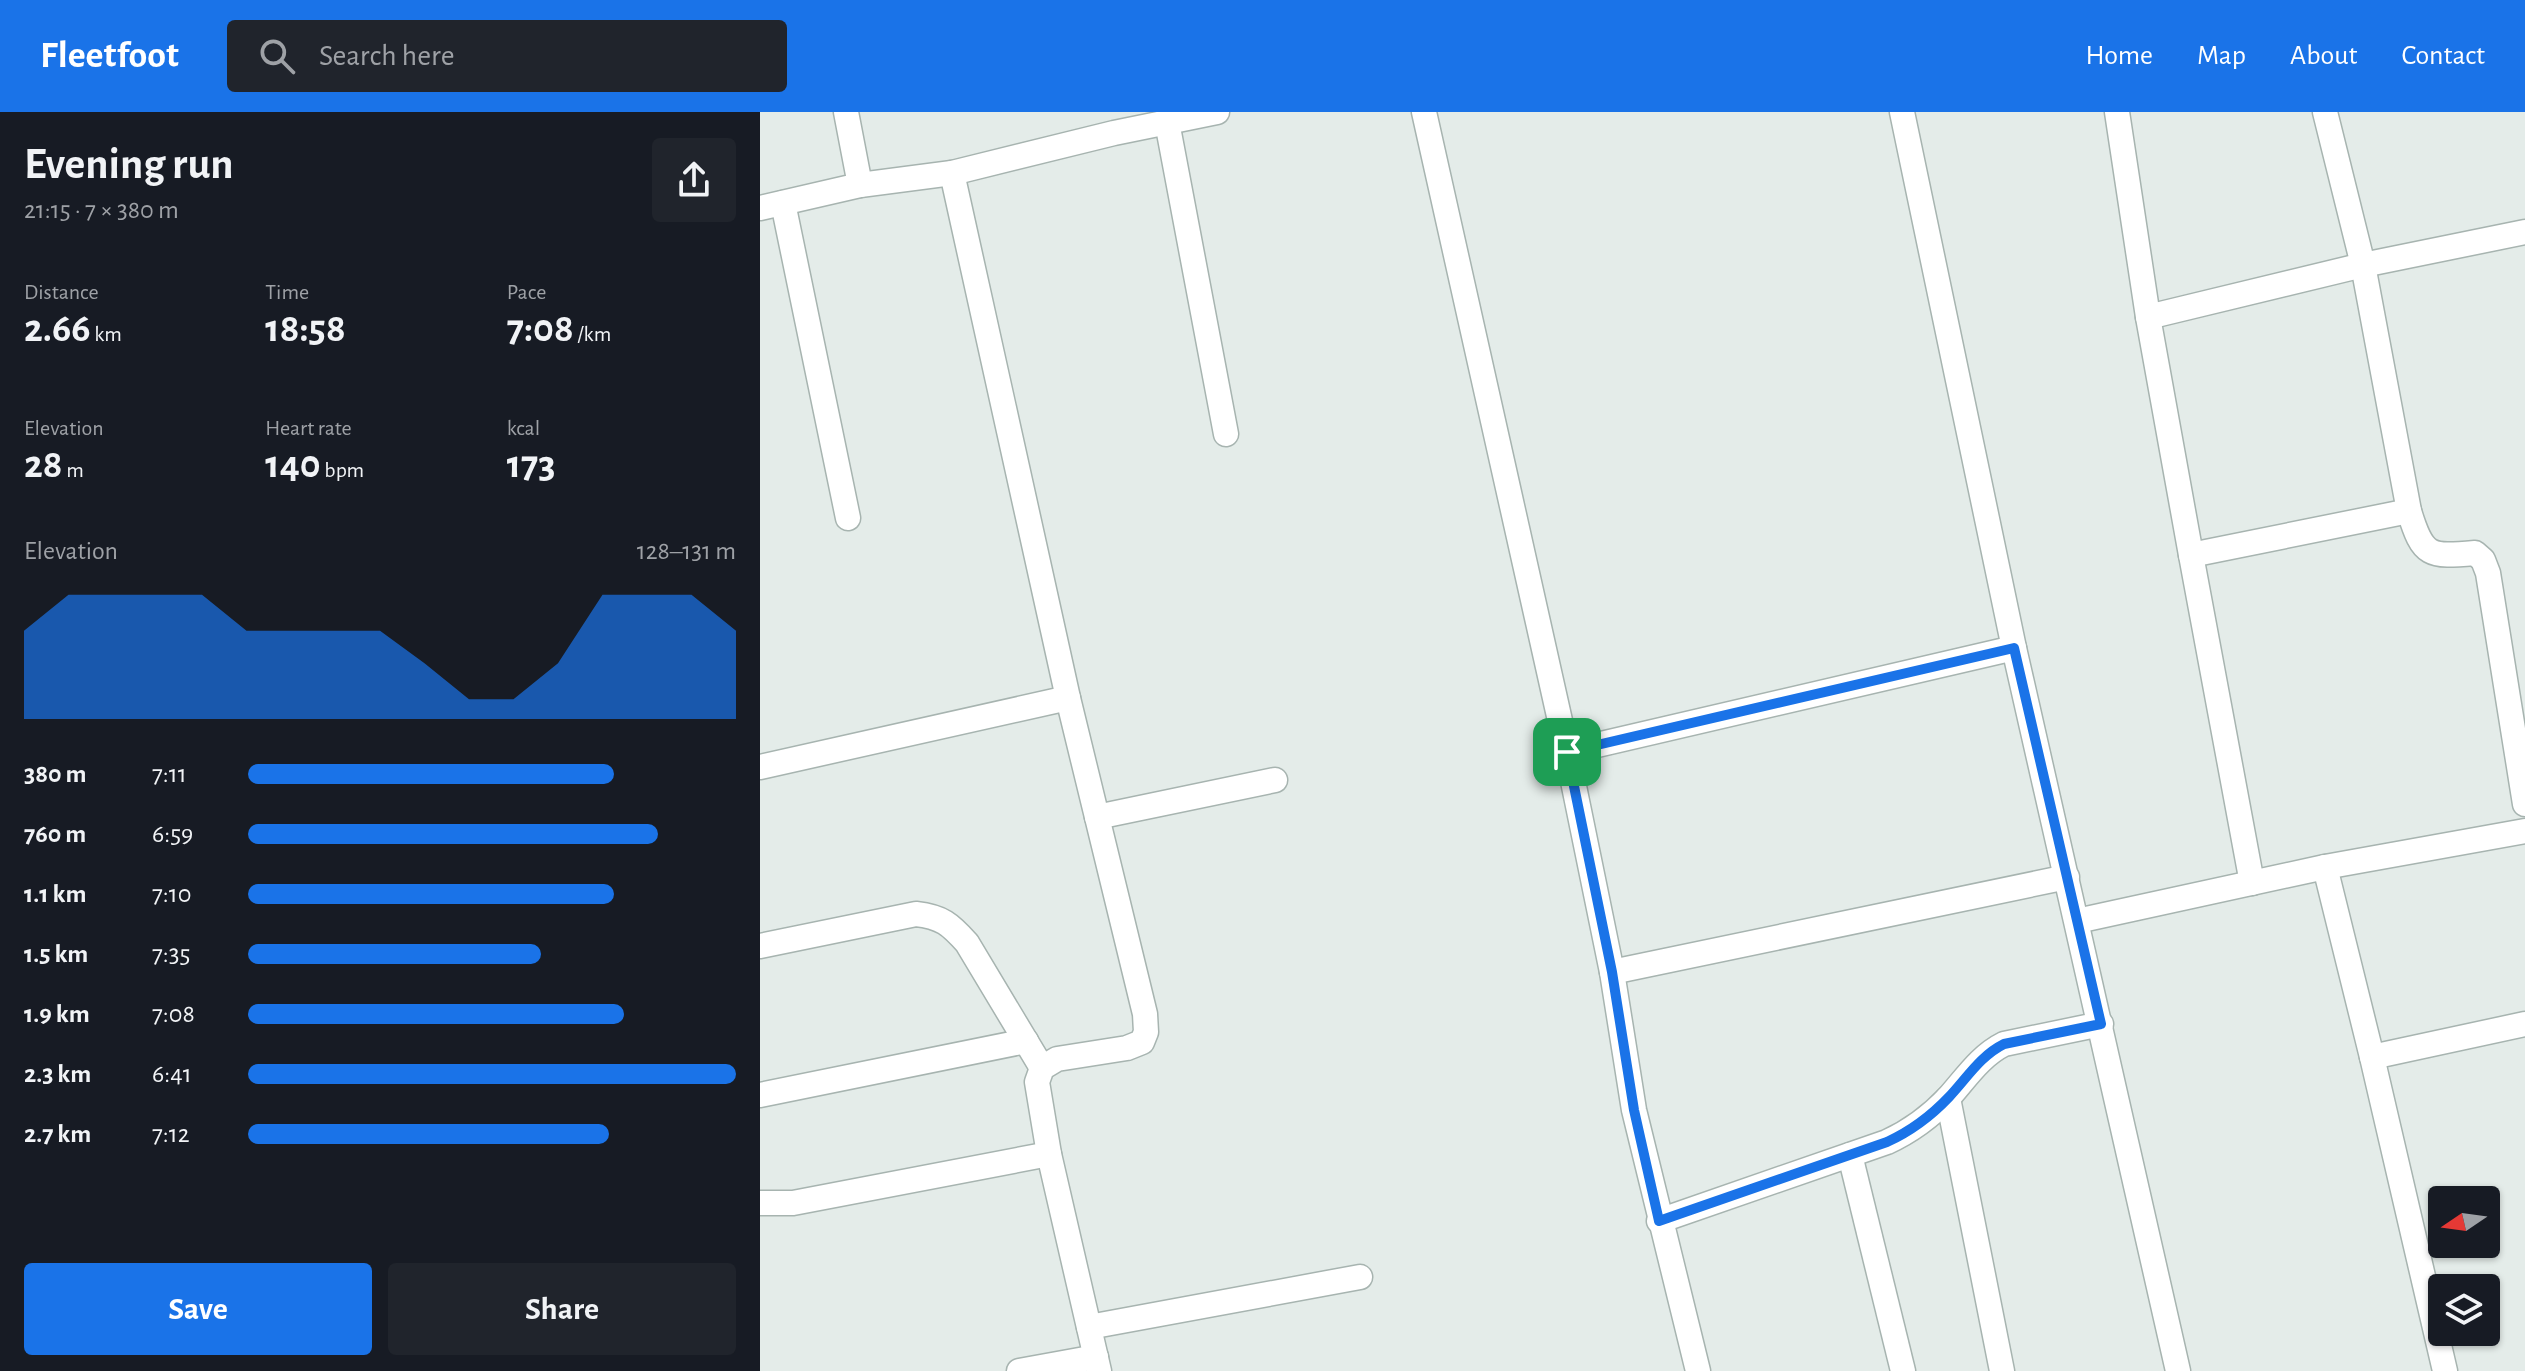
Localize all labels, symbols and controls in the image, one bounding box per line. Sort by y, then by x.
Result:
search box [227,20,787,92]
icon: search [255,34,299,78]
text: Fleetfoot [40,37,179,75]
text: Search here [319,41,455,71]
text: Home [2086,42,2153,70]
text: Map [2197,42,2246,70]
text: About [2290,42,2358,70]
text: Contact [2402,42,2485,70]
button: share [652,138,736,222]
text: Evening run [24,143,233,187]
text: 21:15 · 7 × 380 m [24,197,179,223]
text: Distance [24,281,99,303]
text: Time [265,281,309,303]
text: Pace [507,281,546,303]
text: 2.66 [24,309,91,349]
text: 18:58 [265,309,346,349]
text: 7:08 [507,309,574,349]
text: km [91,323,122,345]
text: /km [574,323,611,345]
text: Elevation [24,417,104,439]
text: Heart rate [265,417,352,439]
text: kcal [507,417,540,439]
text: 28 [24,445,63,485]
text: 140 [265,445,321,485]
text: 173 [507,445,556,485]
text: m [63,459,84,481]
text: bpm [321,459,364,481]
text: Elevation [24,538,118,564]
text: 128–131 m [637,538,736,564]
pin [1533,718,1601,786]
icon: arrive [1545,730,1589,774]
text: 380 m [24,761,86,787]
text: 7:11 [152,761,187,787]
text: 760 m [24,821,86,847]
text: 6:59 [152,821,193,847]
text: 1.1 km [24,881,86,907]
text: 7:10 [152,881,191,907]
text: 1.5 km [24,941,88,967]
text: 7:35 [152,941,190,967]
text: 1.9 km [24,1001,90,1027]
text: 7:08 [152,1001,195,1027]
text: 2.3 km [24,1061,91,1087]
text: 6:41 [152,1061,192,1087]
text: 2.7 km [24,1121,91,1147]
text: 7:12 [152,1121,190,1147]
north arrow [2428,1186,2500,1258]
map controls [2428,1186,2500,1346]
button: Save [24,1263,372,1355]
button: Share [388,1263,736,1355]
button: layers [2428,1274,2500,1346]

